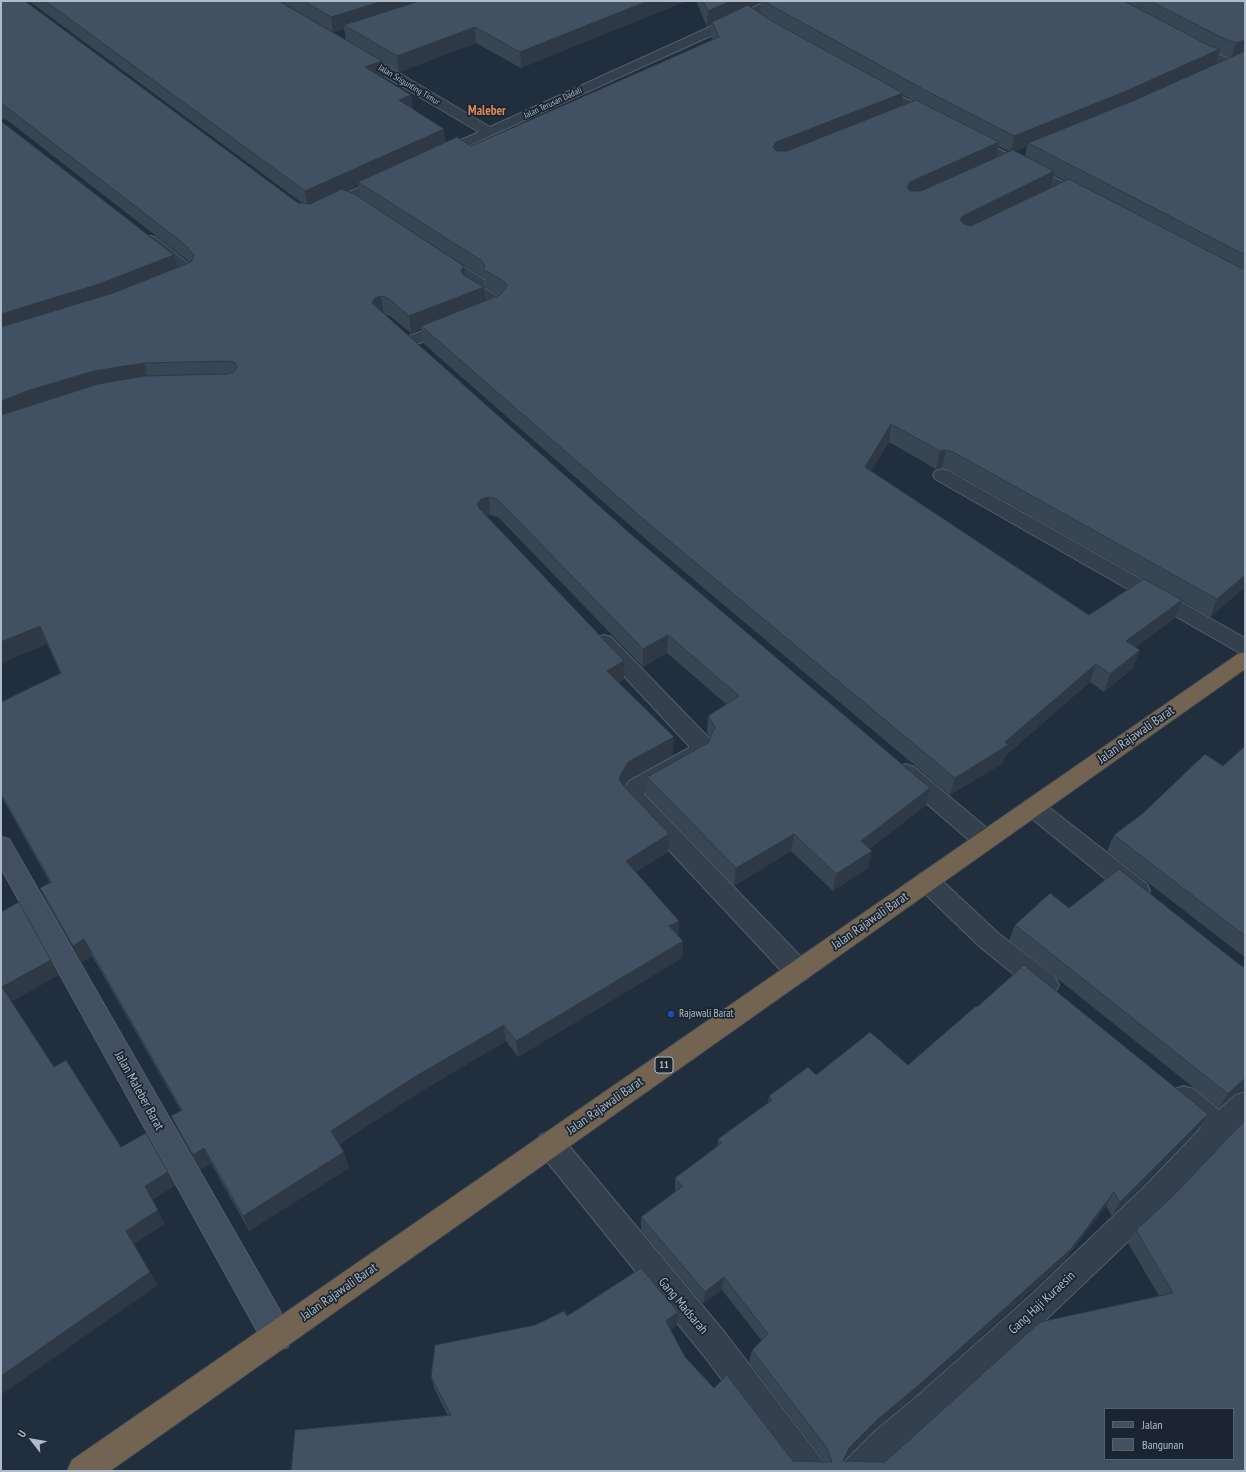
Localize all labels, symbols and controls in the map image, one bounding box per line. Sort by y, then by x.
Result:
street label: Jalan Srigunting Timur [376,62,442,108]
street label: Jalan Terusan Dadali [522,85,584,121]
district label: Maleber [468,103,506,119]
street label: Jalan Rajawali Barat [1095,703,1177,767]
street label: Jalan Rajawali Barat [829,889,911,953]
place label: Rajawali Barat [679,1007,734,1021]
marker: Rajawali Barat [666,1009,676,1019]
street label: Jalan Maleber Barat [111,1049,167,1133]
road number: 11 [655,1057,673,1073]
street label: Jalan Rajawali Barat [564,1074,646,1138]
street label: Jalan Rajawali Barat [298,1260,380,1324]
street label: Gang Haji Kuraesin [1006,1268,1078,1338]
street label: Gang Madsarah [655,1275,711,1337]
legend [1104,1408,1234,1460]
text: Jalan [1142,1417,1163,1432]
north arrow [12,1420,52,1460]
text: U [14,1428,29,1440]
text: Bangunan [1142,1437,1183,1452]

